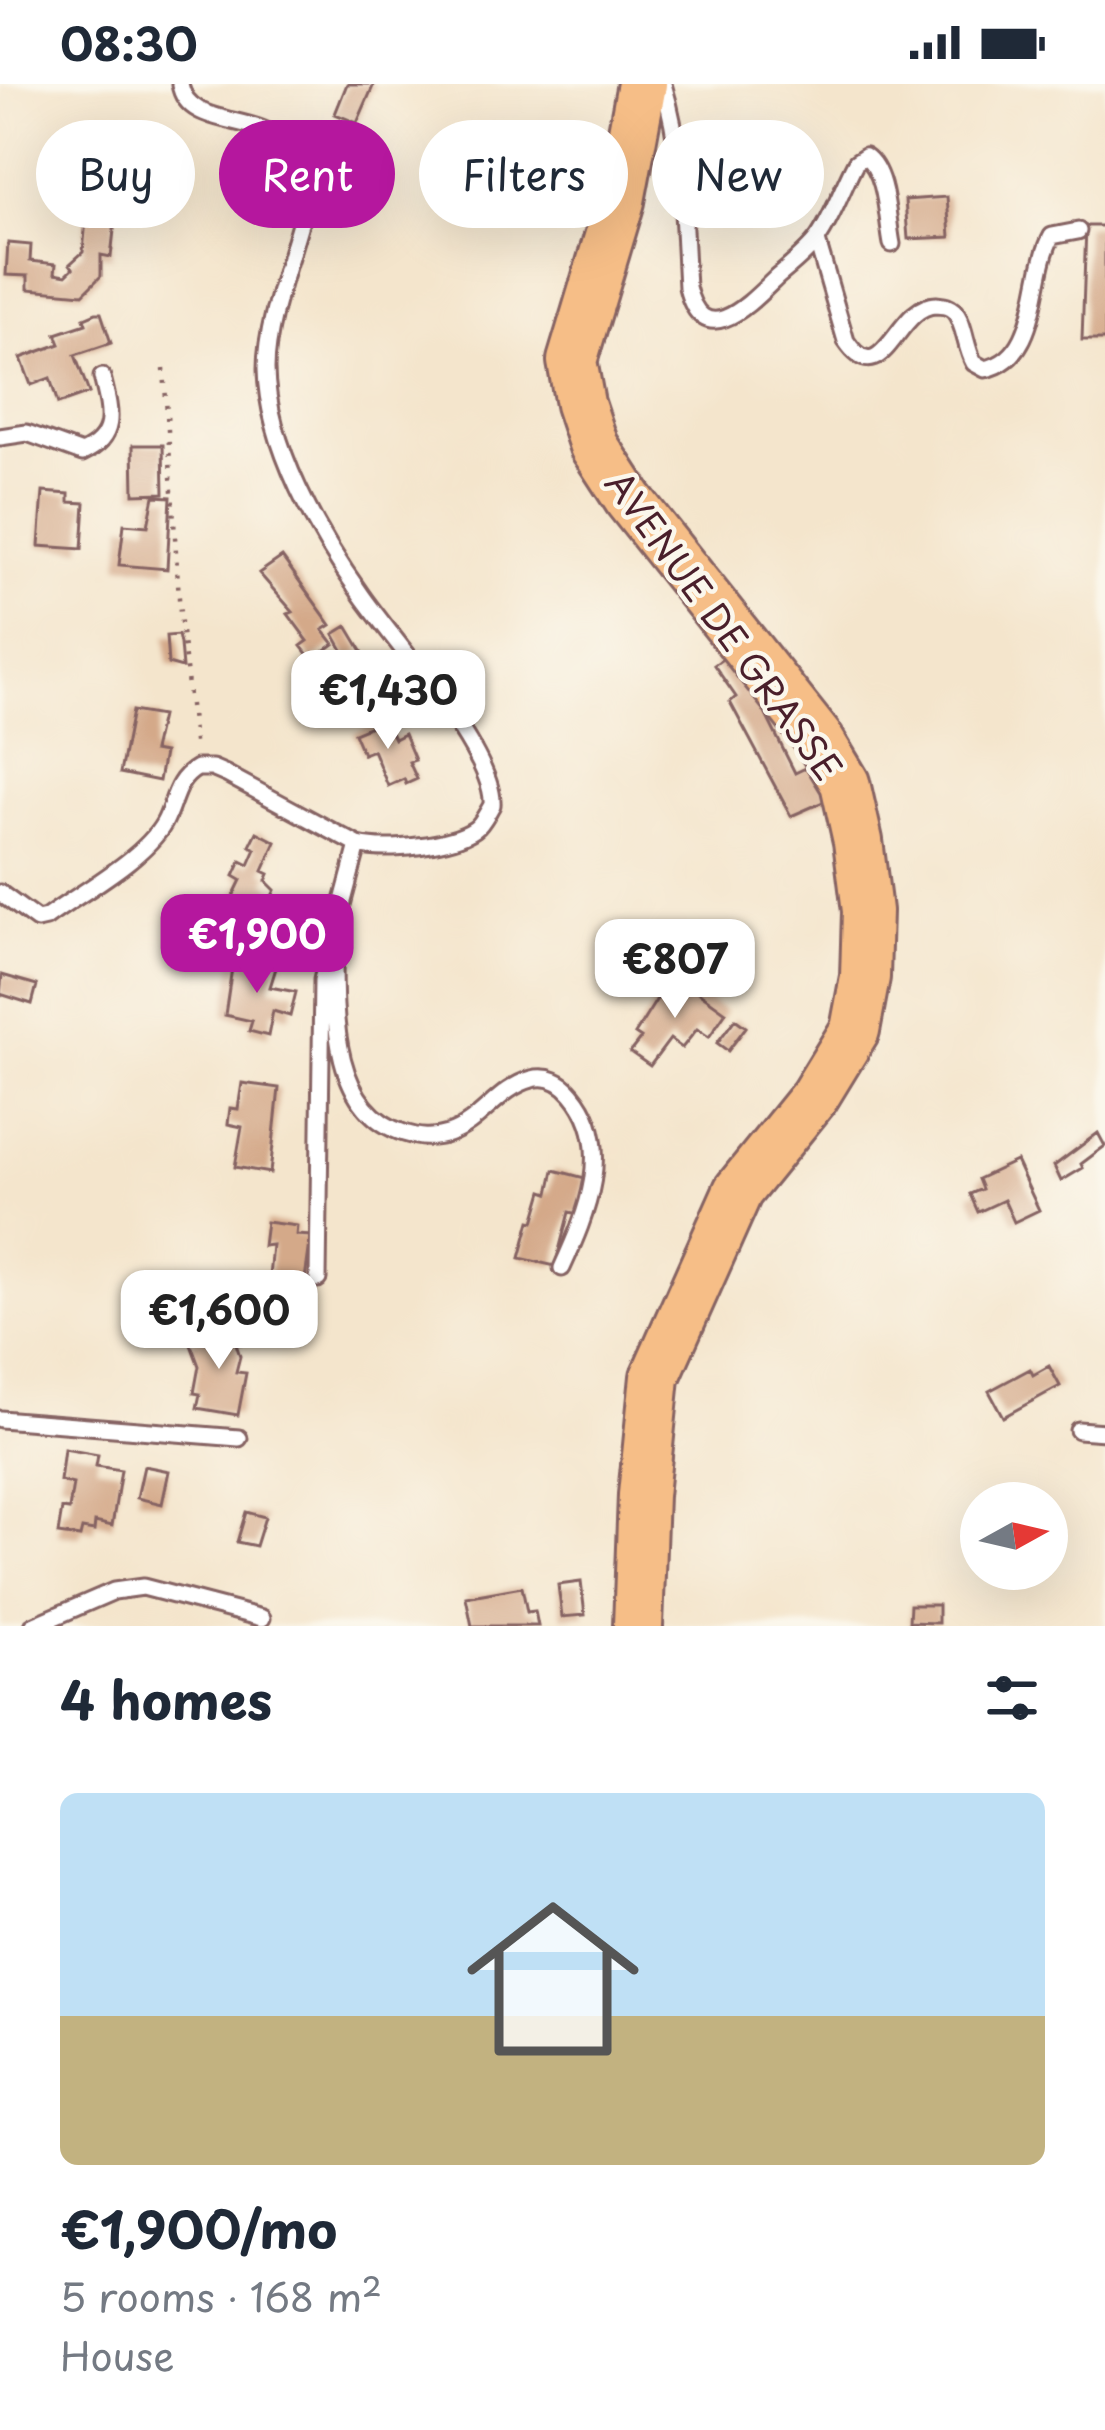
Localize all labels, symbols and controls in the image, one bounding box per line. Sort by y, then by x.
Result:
text: 08:30 [60,8,198,76]
chip: Buy [36,120,195,228]
chip: Rent [219,120,395,228]
chip: Filters [419,120,628,228]
chip: New [652,120,824,228]
street label: AVENUE DE GRASSE [594,459,856,791]
pin: €1,430 [290,650,486,752]
text: €1,430 [318,659,458,718]
pin: €1,900 [159,894,355,996]
text: €1,900 [188,903,326,962]
pin: €807 [604,919,746,1021]
text: €807 [622,928,728,987]
pin: €1,600 [121,1270,317,1372]
text: €1,600 [148,1279,290,1338]
north arrow [960,1482,1068,1590]
map controls [960,1482,1068,1590]
text: 4 homes [60,1660,272,1737]
icon: filters [979,1665,1045,1731]
icon: home [445,1871,661,2087]
text: €1,900/mo [60,2189,337,2266]
text: 5 rooms · 168 m² [60,2266,382,2325]
text: House [60,2325,174,2384]

